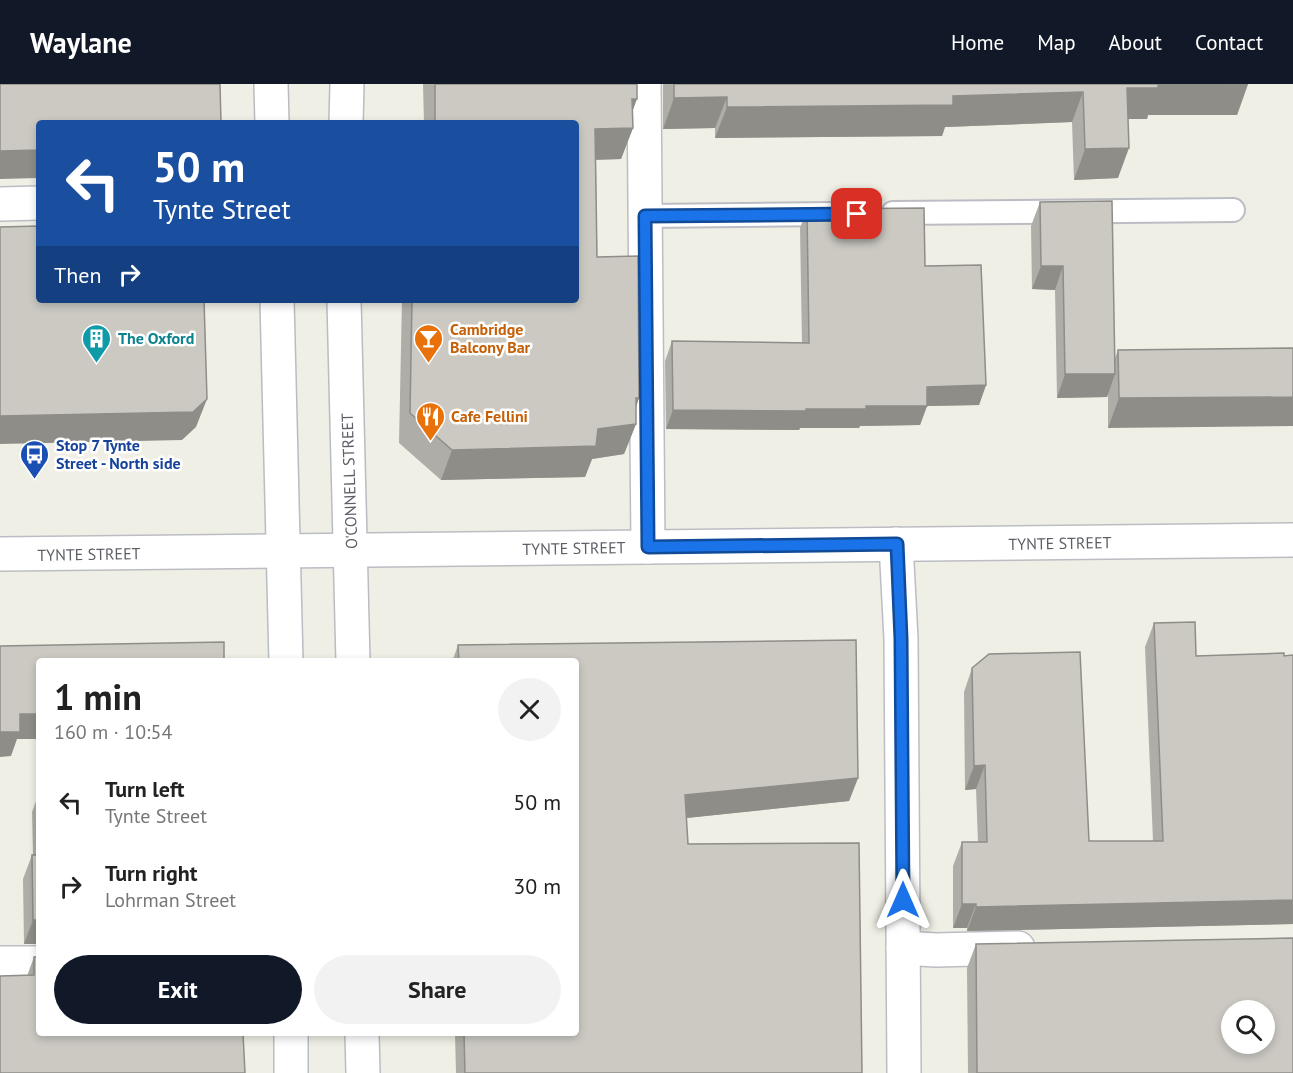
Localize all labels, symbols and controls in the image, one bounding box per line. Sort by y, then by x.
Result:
text: Waylane [30,24,132,61]
text: Home [951,29,1004,56]
text: Map [1037,29,1076,56]
text: About [1109,29,1162,56]
text: Contact [1195,29,1263,56]
text: 50 m [153,139,245,194]
icon: left [54,144,132,222]
pin [831,188,882,239]
text: Tynte Street [153,192,291,226]
icon: arrive [840,197,873,230]
icon: right [113,258,146,291]
text: Then [54,261,101,289]
place label: Cambridge Balcony Bar [450,319,531,357]
building icon: The Oxford [81,322,113,364]
bar icon: Cambridge Balcony Bar [413,322,445,364]
place label: The Oxford [118,328,194,348]
restaurant icon: Cafe Fellini [414,400,446,442]
place label: Cafe Fellini [451,406,528,426]
street label: O'CONNELL STREET [337,413,361,549]
place label: Stop 7 Tynte Street - North side [56,435,181,473]
bus stop icon: Stop 7 Tynte Street - North side [19,438,51,480]
street label: TYNTE STREET [1008,532,1112,554]
street label: TYNTE STREET [522,537,626,559]
street label: TYNTE STREET [37,543,141,565]
text: 1 min [54,673,142,720]
button: close [498,678,561,741]
text: 160 m · 10:54 [54,719,172,745]
text: Turn left [105,775,185,803]
icon: left [54,786,87,819]
text: 50 m [513,788,561,816]
text: Tynte Street [105,803,207,829]
text: Turn right [105,859,197,887]
position arrow [871,868,935,932]
icon: right [54,870,87,903]
text: 30 m [513,872,561,900]
text: Lohrman Street [105,887,236,913]
button: Exit [54,955,302,1024]
button: Share [314,955,561,1024]
map controls [1221,1000,1275,1054]
button: search [1221,1000,1275,1054]

